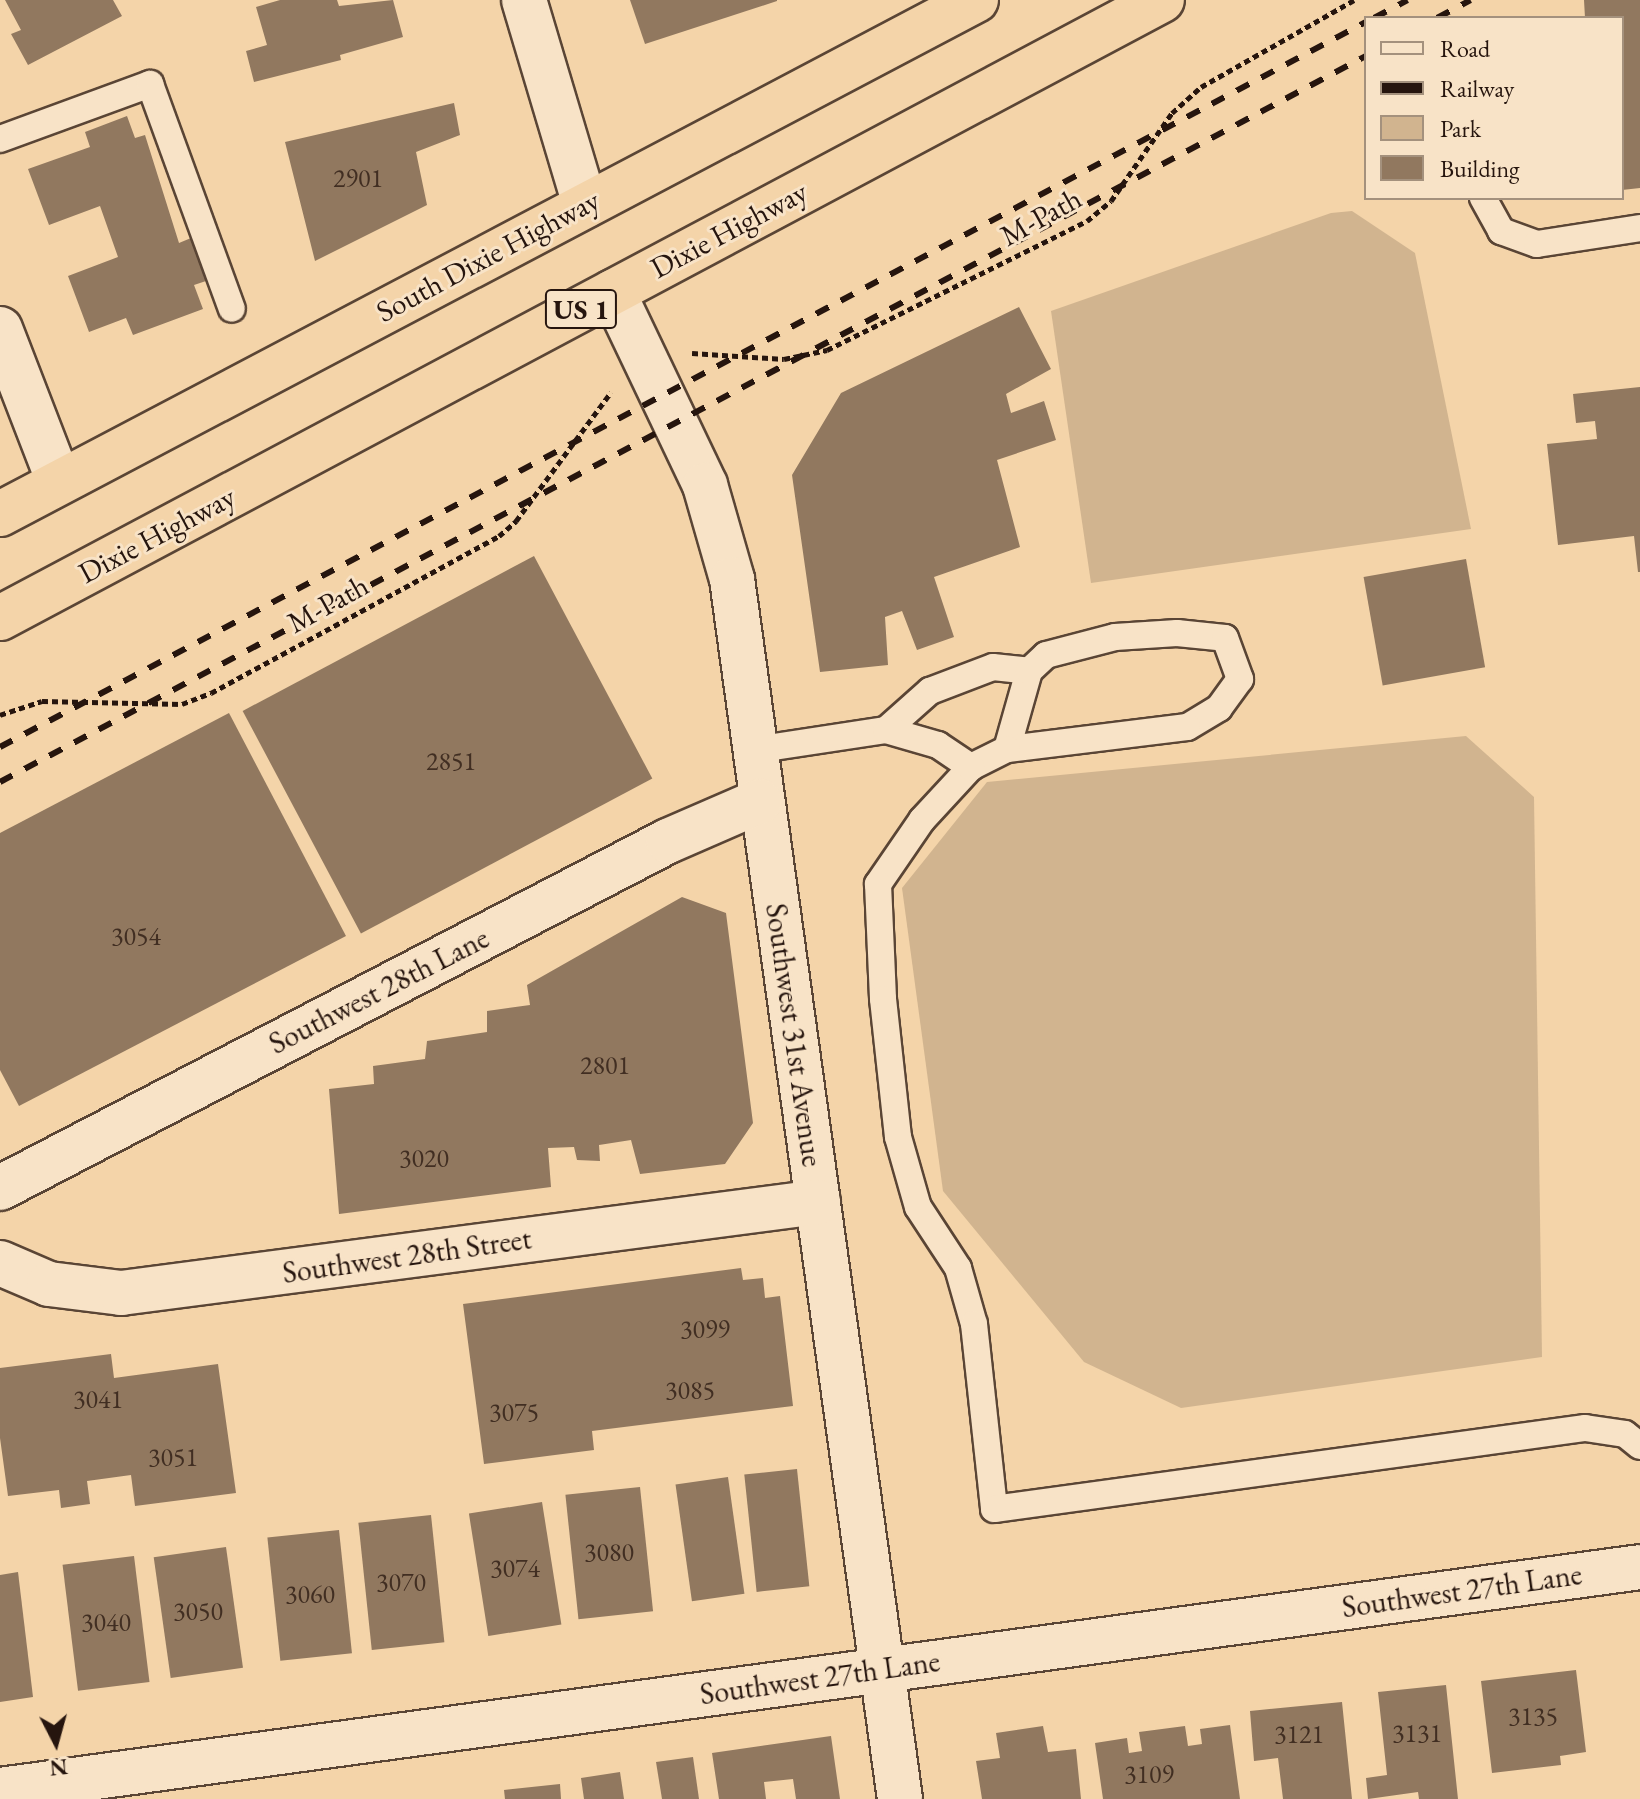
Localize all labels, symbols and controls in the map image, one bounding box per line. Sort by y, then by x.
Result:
legend [1364,16,1624,200]
text: Road [1440,33,1490,64]
text: Railway [1440,73,1514,104]
text: Park [1440,113,1481,144]
text: Building [1440,153,1520,184]
house number: 2901 [333,163,383,195]
street label: Dixie Highway [645,174,813,286]
street label: M-Path [994,180,1088,254]
street label: South Dixie Highway [370,182,606,330]
road number: US 1 [543,285,619,333]
street label: Dixie Highway [73,479,241,591]
street label: M-Path [281,567,375,641]
house number: 2851 [426,746,476,778]
street label: Southwest 31st Avenue [758,901,830,1169]
street label: Southwest 28th Lane [263,920,495,1062]
house number: 3054 [111,921,161,953]
house number: 2801 [580,1050,630,1082]
house number: 3020 [399,1143,449,1175]
street label: Southwest 28th Street [280,1221,534,1291]
house number: 3099 [680,1314,730,1346]
house number: 3085 [665,1375,715,1407]
house number: 3041 [73,1384,123,1416]
house number: 3075 [489,1397,539,1429]
house number: 3051 [148,1442,198,1474]
house number: 3080 [584,1537,634,1569]
house number: 3074 [490,1553,540,1585]
street label: Southwest 27th Lane [1340,1556,1584,1626]
house number: 3070 [376,1567,426,1599]
house number: 3060 [285,1579,335,1611]
house number: 3050 [173,1596,223,1628]
house number: 3040 [81,1607,131,1639]
street label: Southwest 27th Lane [698,1643,942,1713]
house number: 3135 [1508,1701,1558,1733]
north arrow [16,1703,96,1783]
house number: 3131 [1392,1718,1442,1750]
house number: 3121 [1274,1719,1324,1751]
text: N [48,1752,69,1783]
house number: 3109 [1124,1759,1174,1791]

